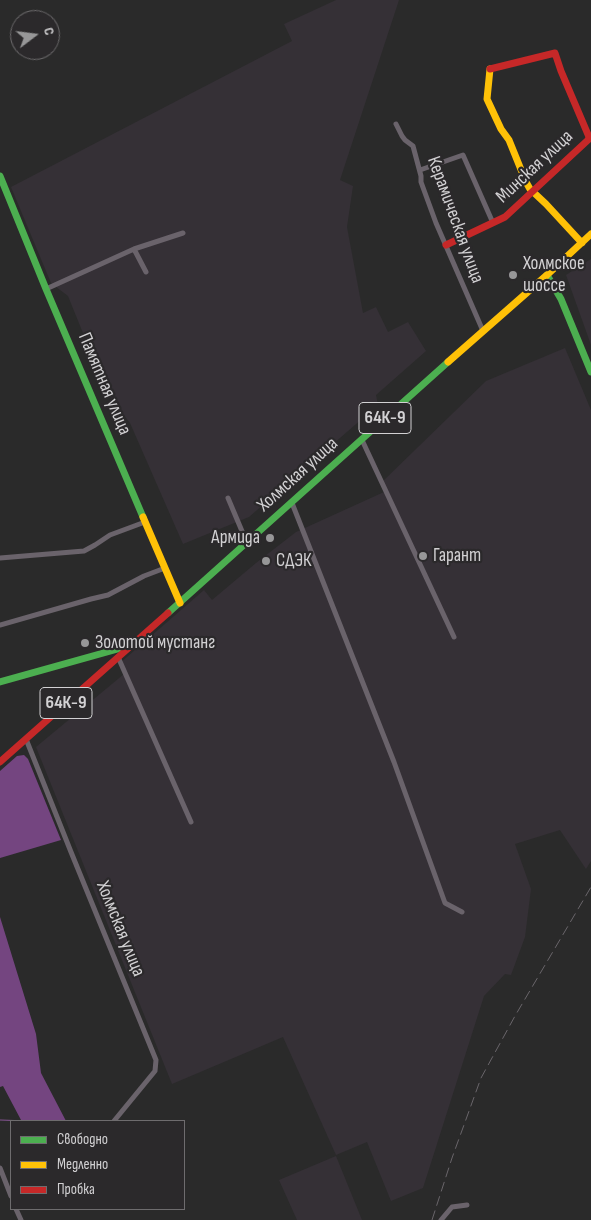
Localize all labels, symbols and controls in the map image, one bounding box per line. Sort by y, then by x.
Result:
north arrow [10,10,60,60]
text: С [40,26,58,37]
street label: Минская улица [492,126,578,208]
street label: Керамическая улица [422,154,488,286]
place label: Холмское шоссе [523,253,585,297]
marker: Холмское шоссе [507,269,519,281]
street label: Памятная улица [72,330,136,438]
road number: 64К-9 [359,402,411,433]
street label: Холмская улица [253,433,343,517]
place label: Армида [211,527,260,549]
marker: Армида [264,532,276,544]
place label: Гарант [433,545,481,567]
place label: СДЭК [276,550,312,572]
marker: Гарант [417,550,429,562]
marker: СДЭК [260,555,272,567]
place label: Золотой мустанг [95,632,215,654]
marker: Золотой мустанг [79,637,91,649]
road number: 64К-9 [40,688,92,718]
street label: Холмская улица [91,878,149,980]
legend [10,1120,185,1210]
text: Свободно [57,1130,108,1149]
text: Медленно [57,1155,108,1174]
text: Пробка [57,1180,95,1199]

